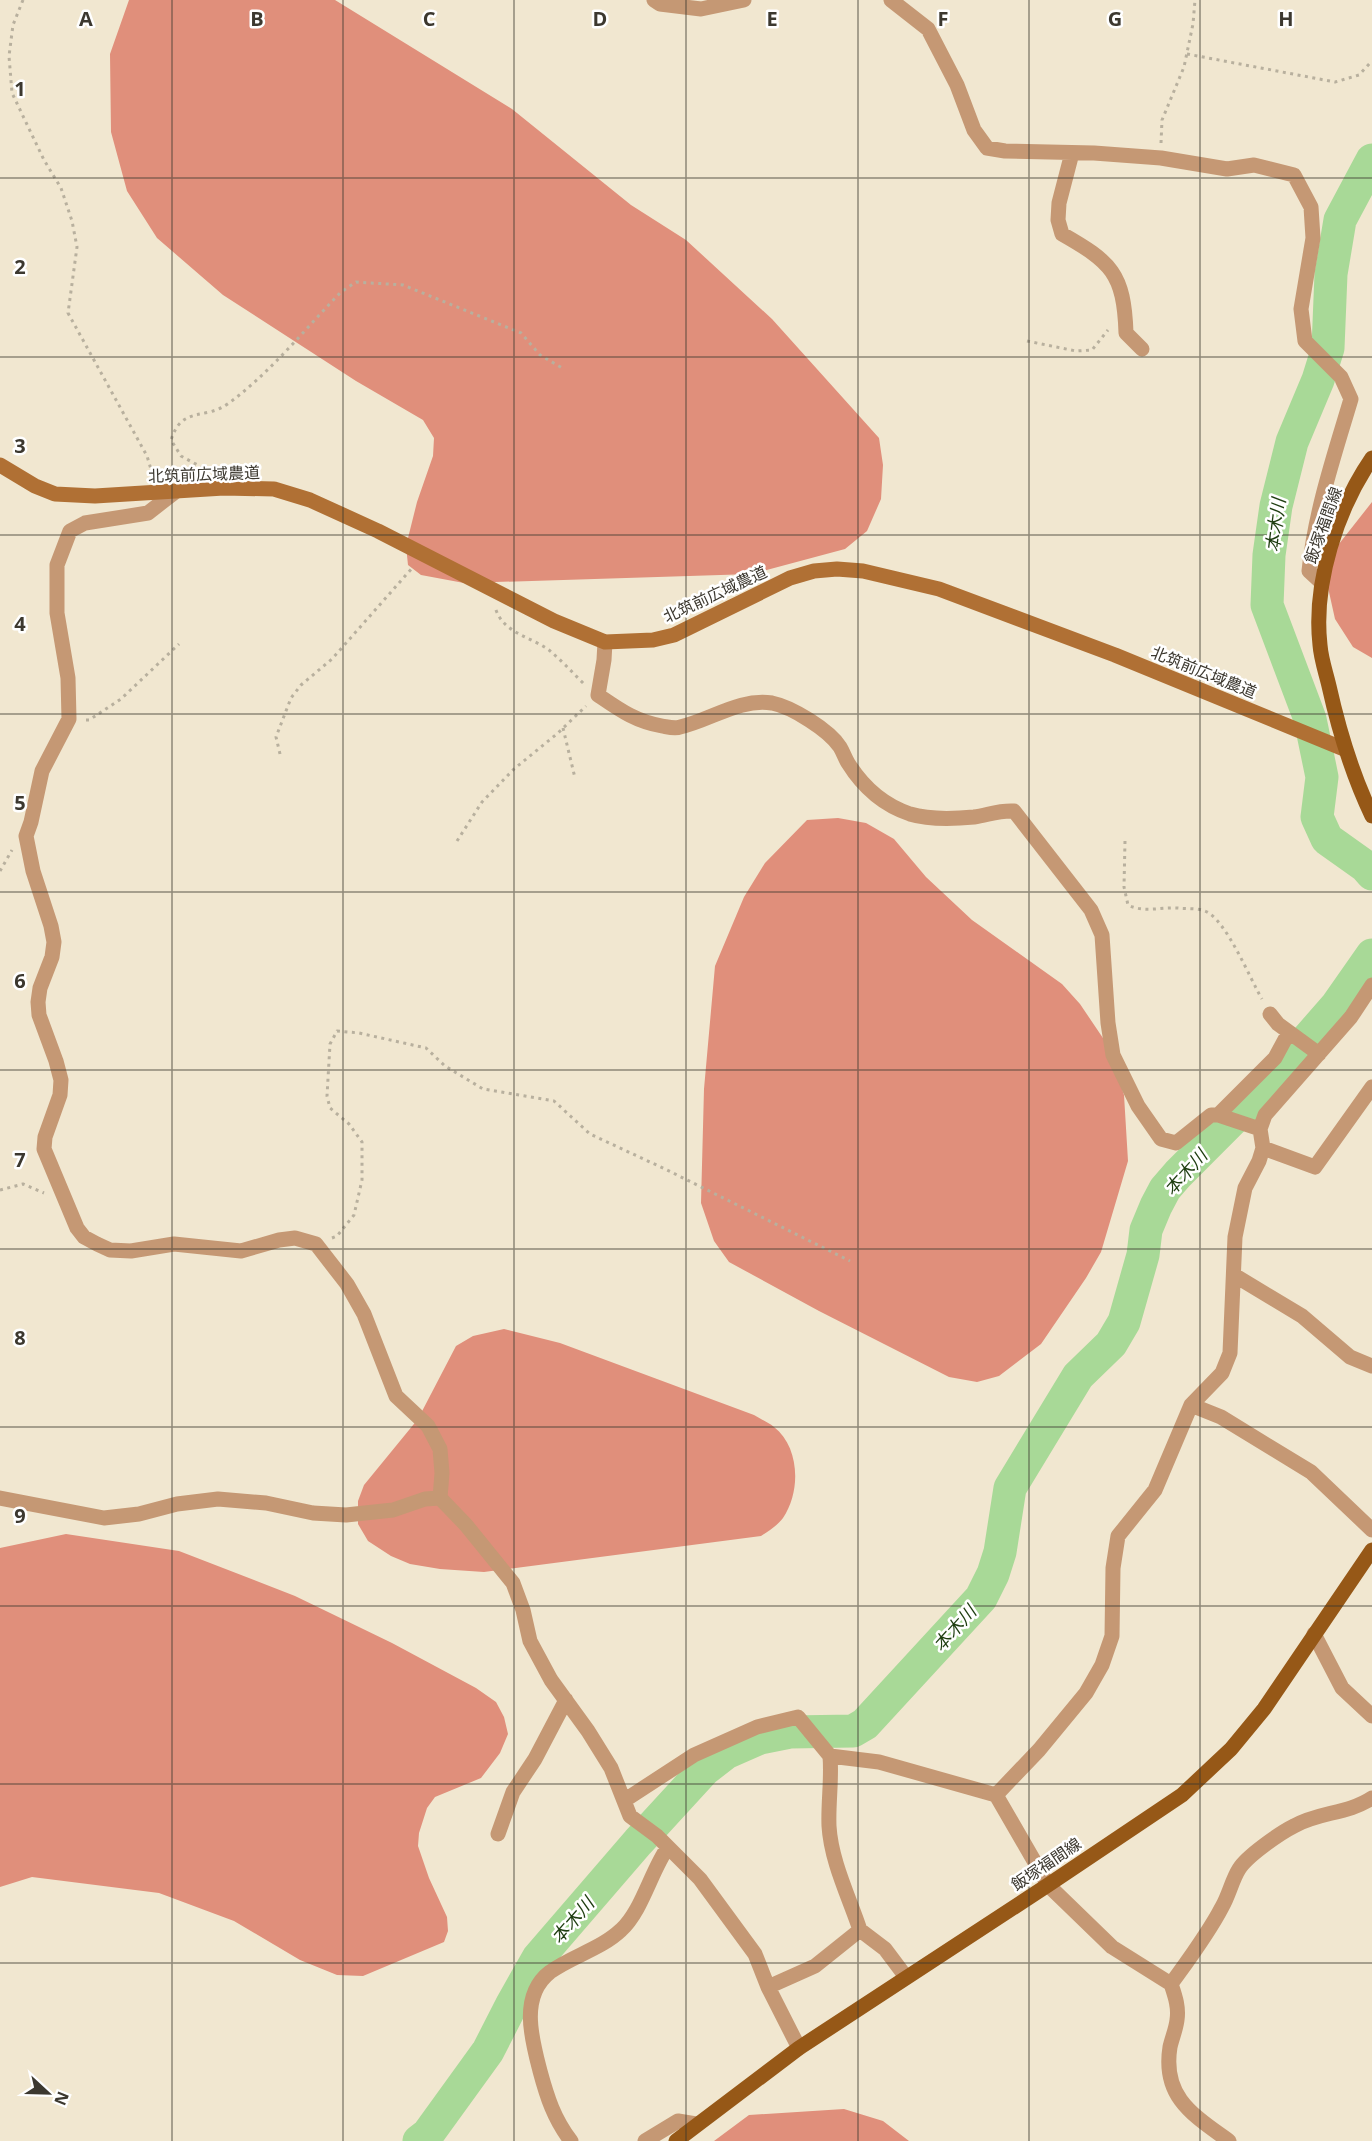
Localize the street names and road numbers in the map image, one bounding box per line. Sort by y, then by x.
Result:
street label: 北筑前広域農道 [148,461,260,487]
street label: 飯塚福間線 [1299,484,1347,566]
street label: 北筑前広域農道 [660,560,770,628]
street label: 北筑前広域農道 [1148,641,1260,703]
street label: 飯塚福間線 [1007,1833,1085,1895]

